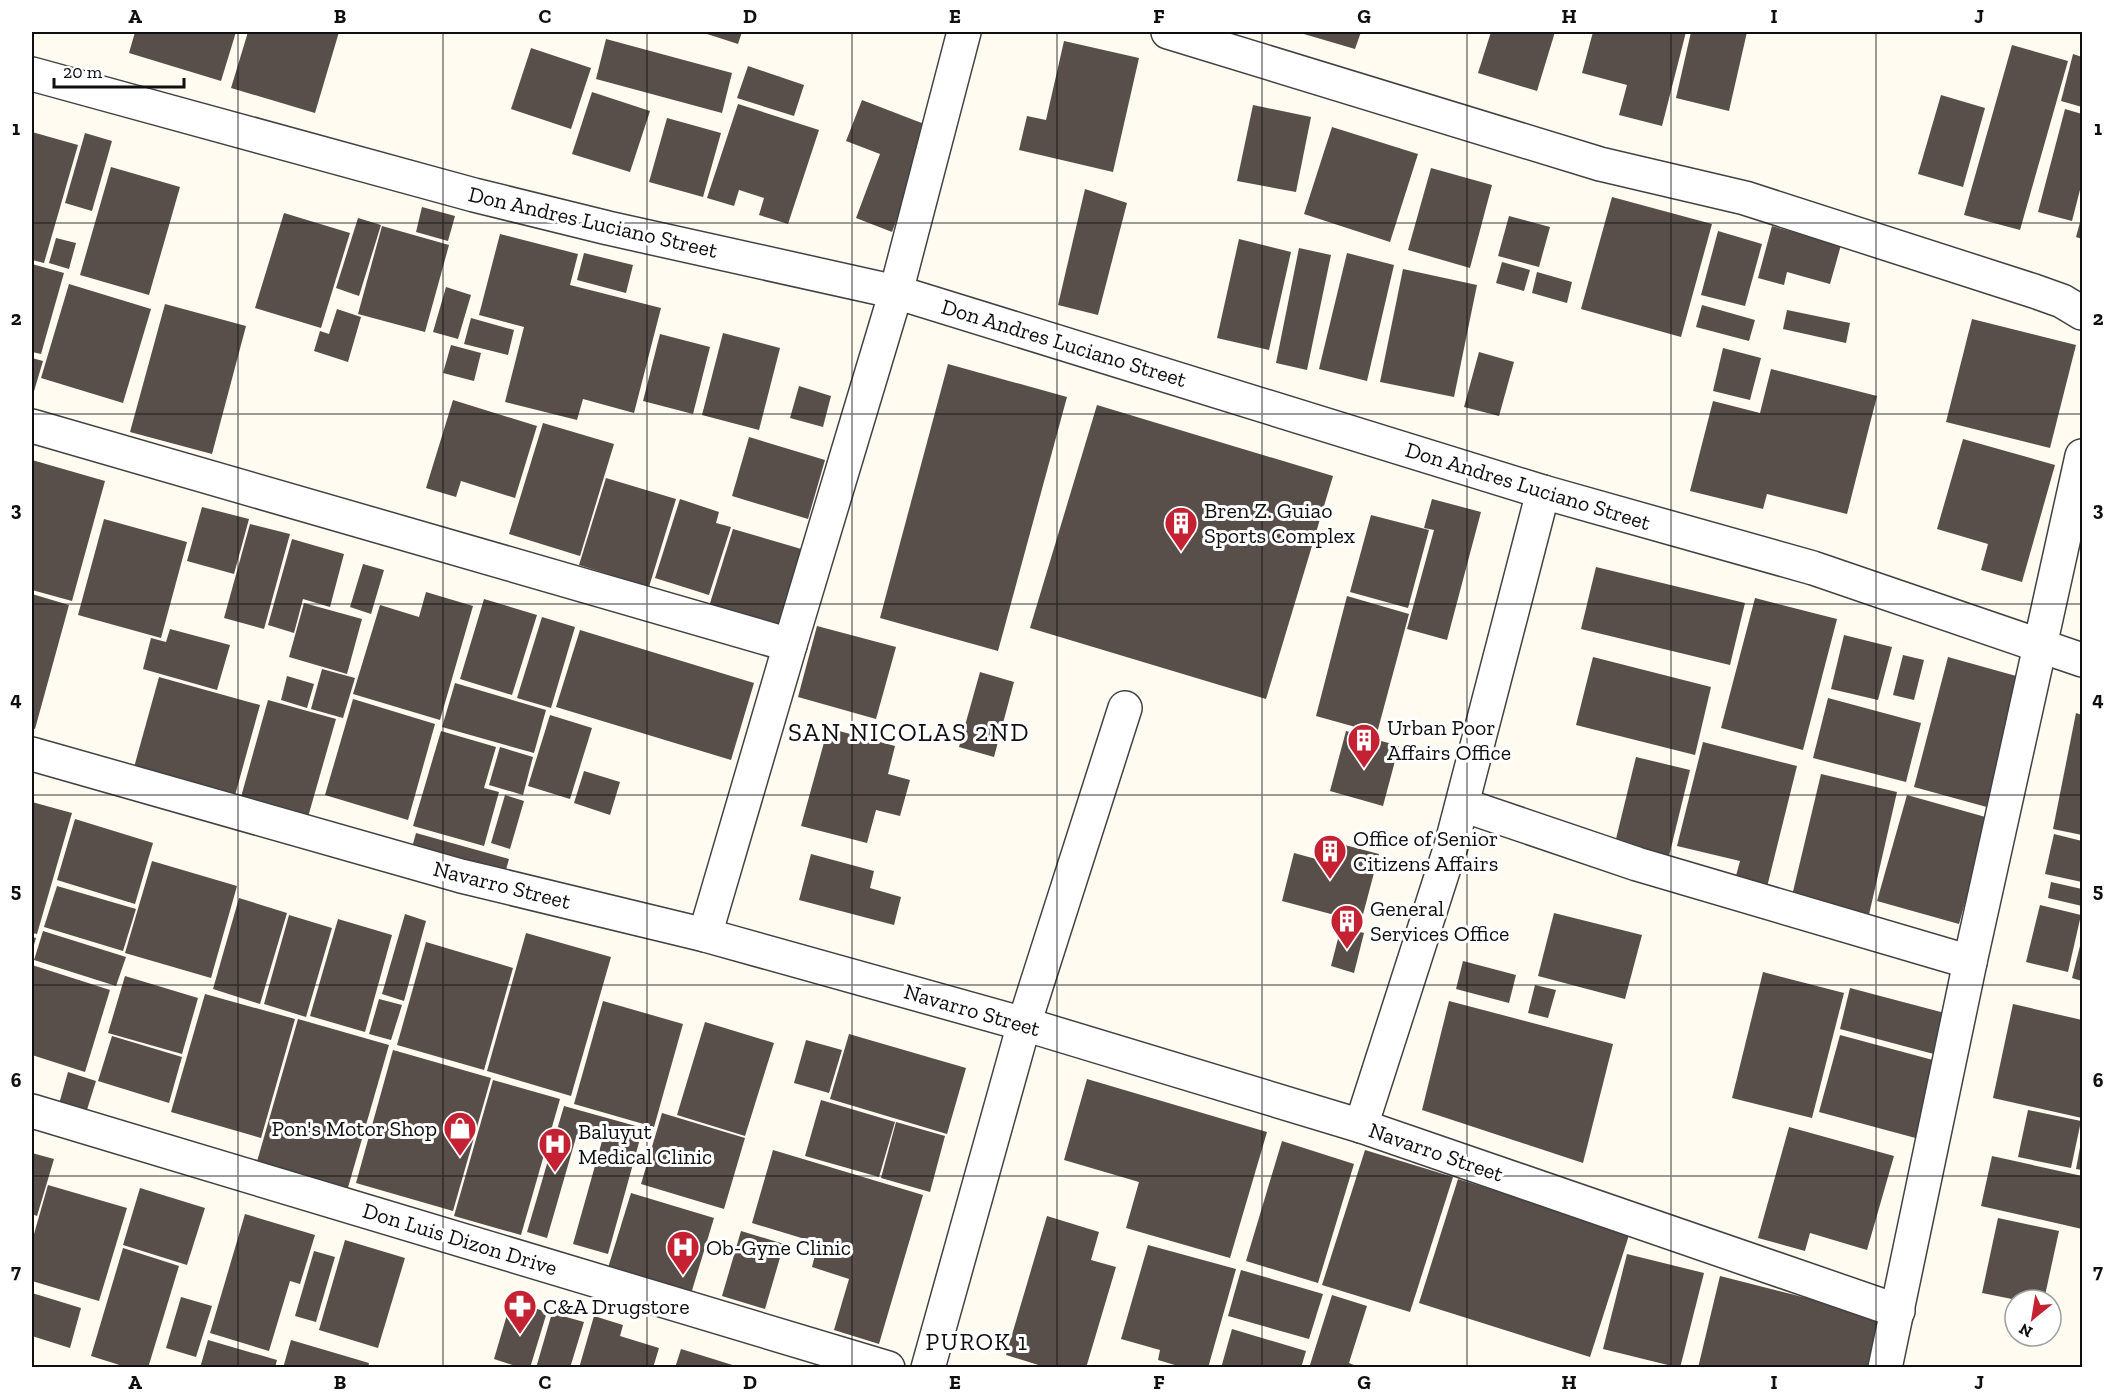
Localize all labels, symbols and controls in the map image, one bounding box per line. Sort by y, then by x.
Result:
text: A [128,4,142,28]
text: B [334,4,346,28]
text: C [539,4,552,28]
text: D [743,4,757,28]
text: E [949,4,961,28]
text: F [1153,4,1165,28]
text: G [1357,4,1371,28]
text: H [1561,4,1577,28]
text: I [1770,4,1778,28]
text: J [1974,4,1984,28]
scale bar [54,51,184,89]
text: 20 m [63,61,103,83]
text: 1 [12,116,20,140]
text: 1 [2094,116,2102,140]
street label: Don Andres Luciano Street [466,180,721,264]
street label: Don Andres Luciano Street [938,293,1191,393]
text: 2 [11,306,22,330]
text: 2 [2093,306,2104,330]
street label: Don Andres Luciano Street [1402,436,1655,536]
text: 3 [11,497,22,521]
place label: Bren Z. Guiao Sports Complex [1204,497,1355,549]
text: 3 [2093,497,2104,521]
building icon: Bren Z. Guiao Sports Complex [1163,505,1199,552]
text: 4 [10,687,22,711]
text: 4 [2092,687,2104,711]
place label: Urban Poor Affairs Office [1387,714,1511,766]
district label: SAN NICOLAS 2ND [788,716,1030,748]
building icon: Urban Poor Affairs Office [1346,722,1382,769]
place label: Office of Senior Citizens Affairs [1353,825,1498,877]
building icon: Office of Senior Citizens Affairs [1312,833,1348,880]
street label: Navarro Street [431,855,574,915]
text: 5 [11,878,21,902]
text: 5 [2093,878,2103,902]
place label: General Services Office [1370,895,1509,947]
building icon: General Services Office [1329,903,1365,950]
street label: Navarro Street [901,978,1044,1043]
text: 6 [11,1068,22,1092]
text: 6 [2093,1068,2104,1092]
shop icon: Pon's Motor Shop [442,1110,478,1157]
place label: Pon's Motor Shop [272,1115,437,1142]
street label: Navarro Street [1365,1116,1508,1188]
place label: Baluyut Medical Clinic [578,1118,712,1170]
hospital icon: Baluyut Medical Clinic [537,1126,573,1173]
street label: Don Luis Dizon Drive [360,1197,560,1281]
hospital icon: Ob-Gyne Clinic [665,1229,701,1276]
place label: Ob-Gyne Clinic [706,1234,851,1261]
text: 7 [11,1259,21,1283]
text: 7 [2093,1259,2103,1283]
pharmacy icon: C&A Drugstore [502,1288,538,1335]
north arrow [2003,1288,2063,1348]
place label: C&A Drugstore [543,1293,690,1320]
text: N [2016,1319,2036,1342]
district label: PUROK 1 [925,1327,1029,1356]
text: A [128,1370,142,1394]
text: B [334,1370,346,1394]
text: C [539,1370,552,1394]
text: D [743,1370,757,1394]
text: E [949,1370,961,1394]
text: F [1153,1370,1165,1394]
text: G [1357,1370,1371,1394]
text: H [1561,1370,1577,1394]
text: I [1770,1370,1778,1394]
text: J [1974,1370,1984,1394]

